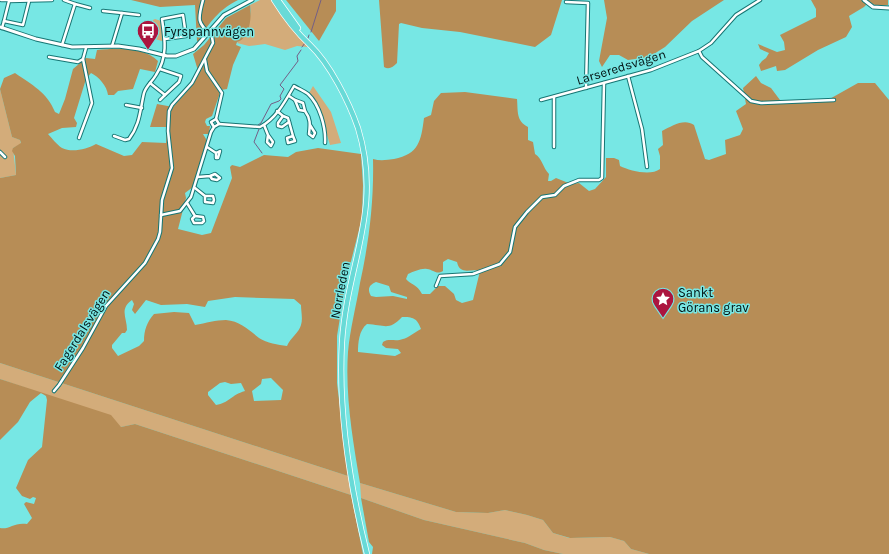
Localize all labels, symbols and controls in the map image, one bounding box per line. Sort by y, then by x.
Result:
bus stop icon: Fyrspannvägen [135,18,161,51]
place label: Fyrspannvägen [164,24,254,39]
street label: Larseredsvägen [574,46,668,88]
street label: Norrleden [327,260,353,320]
place label: Sankt Görans grav [678,285,749,315]
street label: Fagerdalsvägen [51,286,113,374]
place icon: Sankt Görans grav [650,286,676,319]

